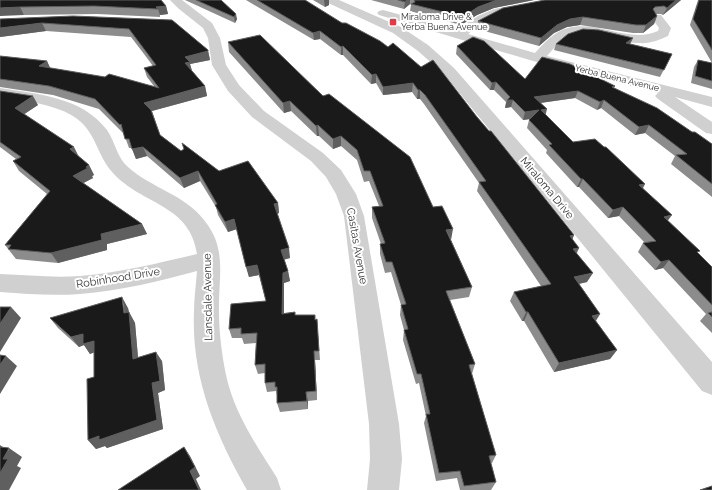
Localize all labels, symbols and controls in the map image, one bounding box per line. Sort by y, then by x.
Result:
place label: Miraloma Drive & Yerba Buena Avenue [401,12,488,32]
marker: Miraloma Drive & Yerba Buena Avenue [388,17,398,27]
street label: Yerba Buena Avenue [574,63,661,93]
street label: Miraloma Drive [517,154,577,222]
street label: Casitas Avenue [344,207,370,286]
street label: Lansdale Avenue [201,253,215,341]
street label: Robinhood Drive [75,265,161,291]

